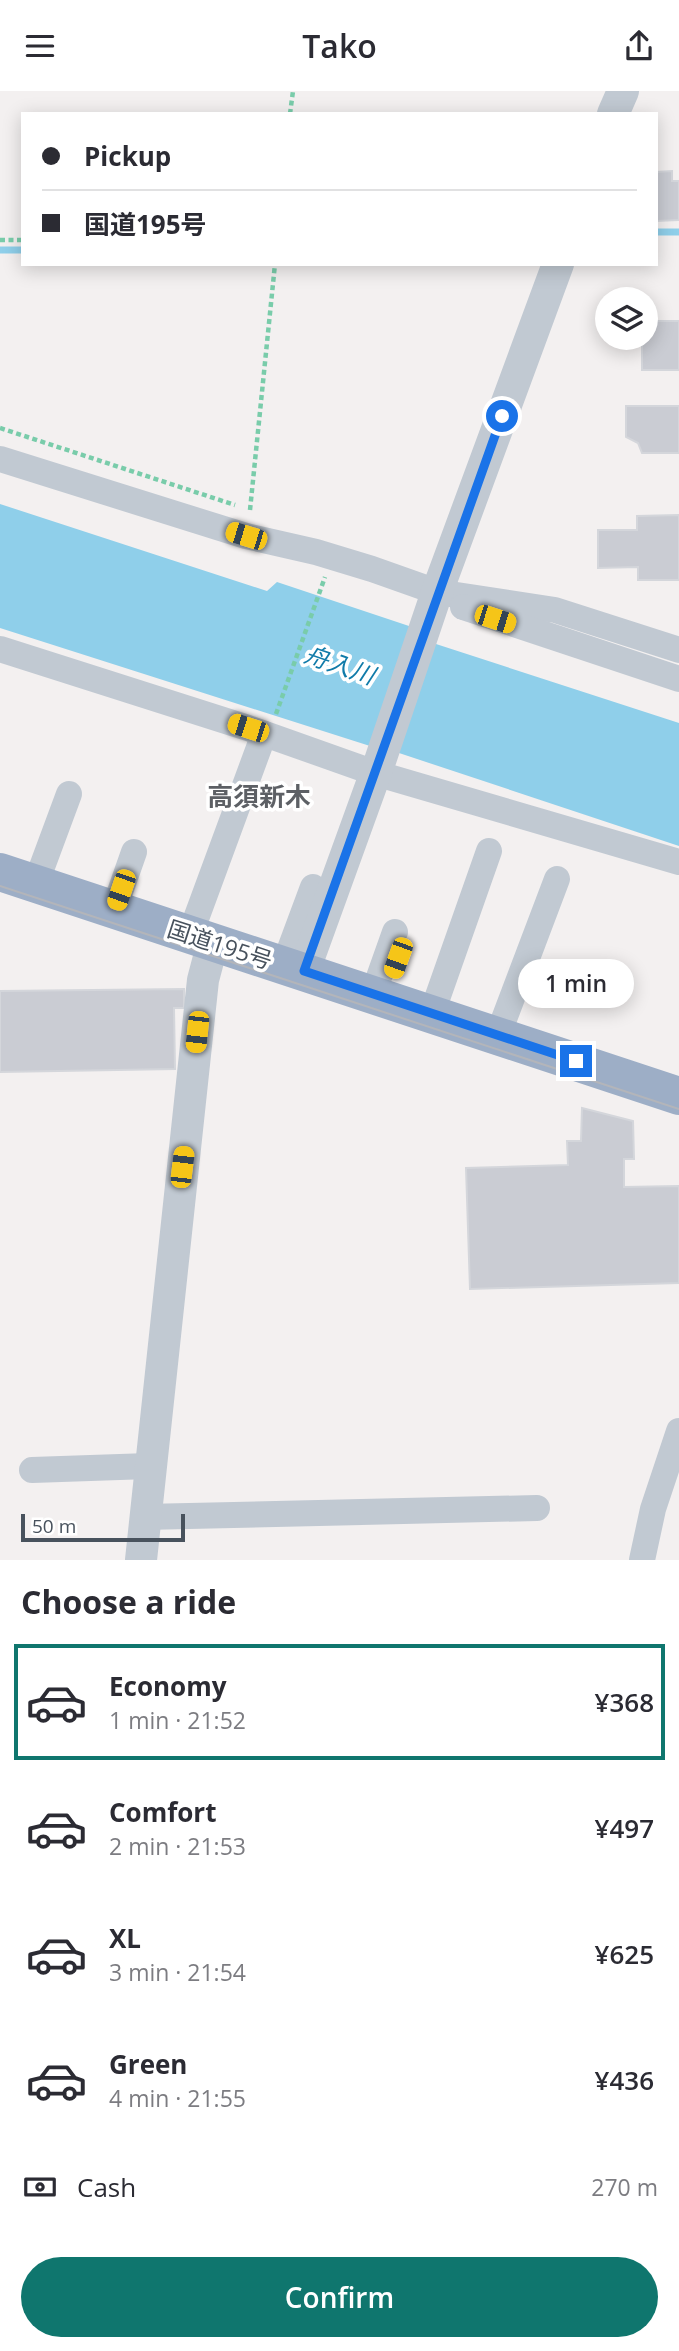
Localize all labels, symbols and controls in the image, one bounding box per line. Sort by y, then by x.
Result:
text: Tako [302,24,377,67]
icon: menu [21,27,59,65]
icon: share [620,27,658,65]
text: Pickup [84,138,171,174]
text: 国道195号 [84,206,207,242]
map controls [595,287,658,350]
button: layers [595,287,658,350]
route start [486,400,518,432]
car [223,520,270,552]
car [472,603,519,635]
water label: 舟入川 [301,637,382,692]
car [225,712,272,744]
district label: 高須新木 [207,778,311,814]
car [105,867,138,913]
street label: 国道195号 [163,912,277,976]
car [381,935,416,981]
callout: 1 min [518,960,634,1009]
text: 1 min [545,967,607,999]
car [185,1010,210,1054]
route end [560,1045,592,1077]
car [170,1145,195,1189]
scale bar [21,1511,186,1543]
text: 50 m [32,1513,76,1539]
text: Choose a ride [21,1580,236,1623]
text: Economy [109,1668,227,1704]
icon: car [25,1671,88,1734]
text: ¥368 [595,1684,654,1720]
text: 1 min · 21:52 [109,1704,246,1736]
text: Comfort [109,1794,216,1830]
icon: car [25,1797,88,1860]
text: ¥497 [595,1810,654,1846]
text: 2 min · 21:53 [109,1830,246,1862]
text: XL [109,1920,141,1956]
icon: car [25,1923,88,1986]
text: ¥625 [595,1936,654,1972]
text: 3 min · 21:54 [109,1956,246,1988]
text: Green [109,2046,187,2082]
icon: car [25,2049,88,2112]
text: ¥436 [595,2062,654,2098]
text: 4 min · 21:55 [109,2082,246,2114]
icon: cash [21,2168,59,2206]
text: Cash [77,2169,136,2205]
text: 270 m [591,2171,658,2203]
button: Confirm [21,2257,658,2337]

